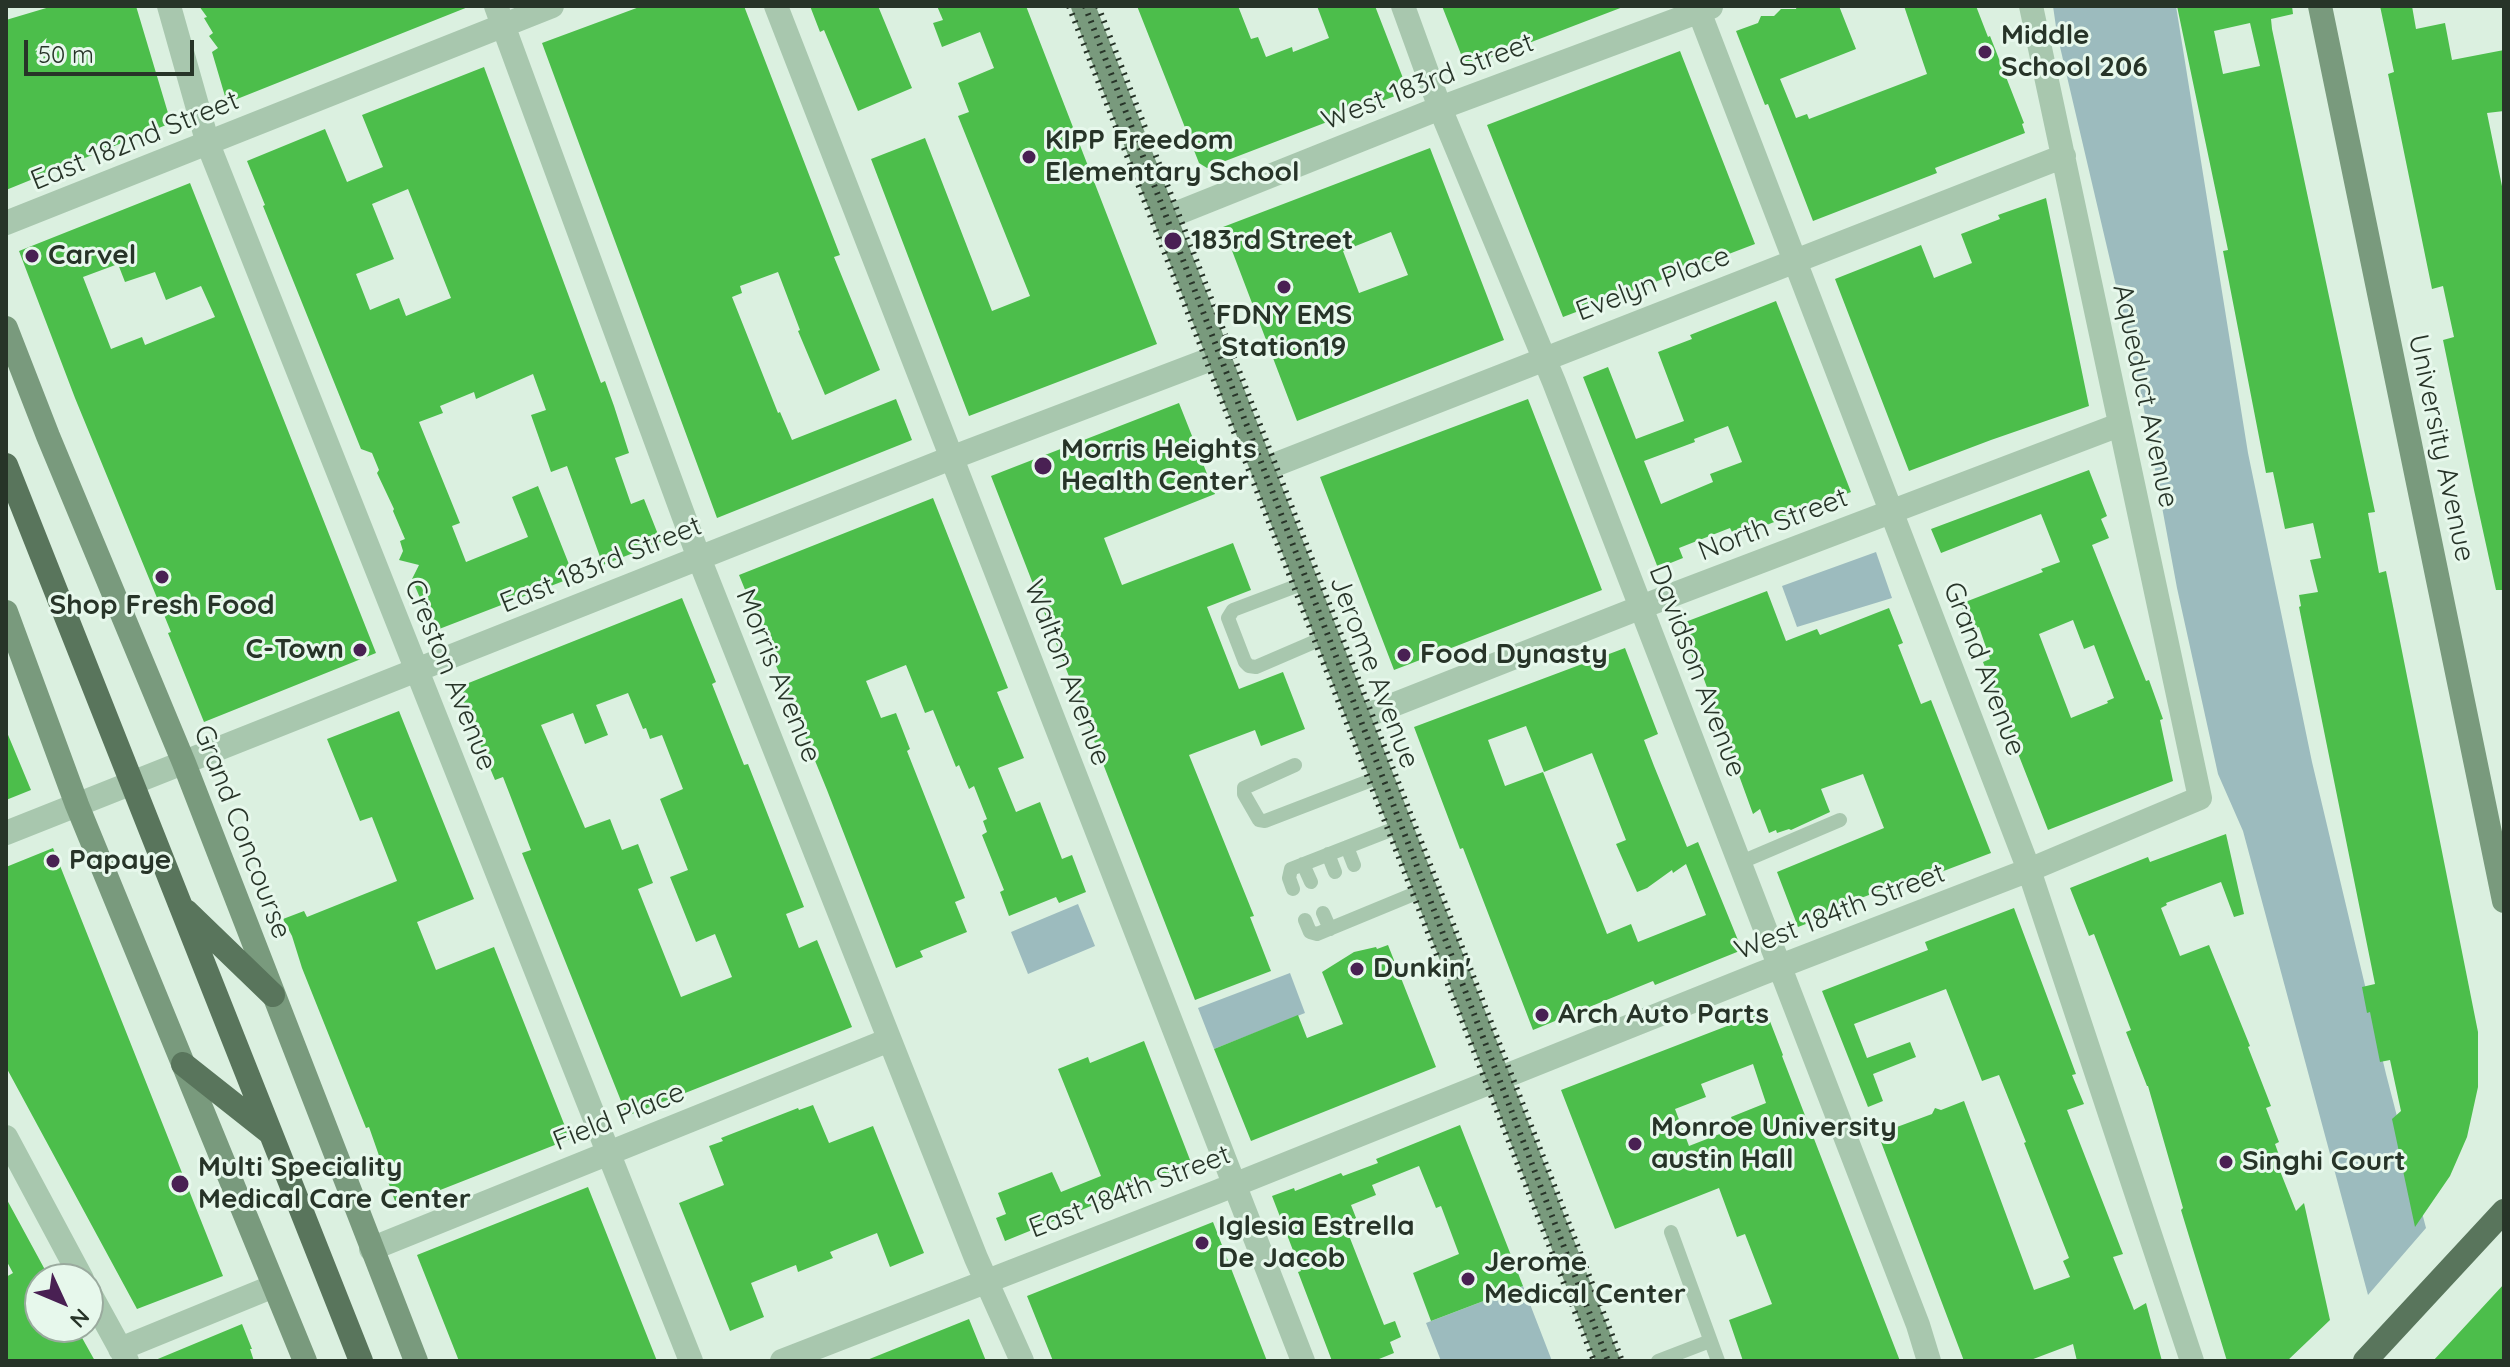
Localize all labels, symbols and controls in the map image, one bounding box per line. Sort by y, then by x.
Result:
place label: Middle School 206 [2001,19,2148,85]
scale bar [28,24,198,74]
street label: West 183rd Street [1317,26,1539,138]
text: 50 m [38,39,94,69]
marker: Middle School 206 [1976,43,1994,61]
street label: East 182nd Street [26,84,244,198]
place label: KIPP Freedom Elementary School [1045,124,1299,190]
marker: KIPP Freedom Elementary School [1020,148,1038,166]
place label: 183rd Street [1191,224,1353,258]
marker: 183rd Street [1162,230,1184,252]
place label: Carvel [48,239,136,273]
street label: Evelyn Place [1571,239,1735,329]
marker: Carvel [23,247,41,265]
marker: FDNY EMS Station19 [1275,278,1293,296]
street label: Aqueduct Avenue [2105,281,2185,511]
place label: FDNY EMS Station19 [1216,299,1352,365]
street label: University Avenue [2401,331,2481,565]
place label: Morris Heights Health Center [1061,433,1257,499]
marker: Morris Heights Health Center [1032,455,1054,477]
street label: North Street [1693,481,1853,569]
street label: East 183rd Street [495,509,707,621]
street label: Davidson Avenue [1641,560,1753,782]
marker: Shop Fresh Food [153,568,171,586]
street label: Jerome Avenue [1322,571,1426,773]
street label: Creston Avenue [396,574,504,776]
street label: Walton Avenue [1016,576,1118,770]
street label: Grand Avenue [1935,577,2033,761]
street label: Morris Avenue [728,584,828,768]
place label: Shop Fresh Food [49,589,275,623]
place label: C-Town [246,633,344,667]
place label: Food Dynasty [1420,638,1608,672]
marker: C-Town [351,641,369,659]
marker: Food Dynasty [1395,646,1413,664]
street label: Grand Concourse [186,720,298,944]
place label: Papaye [69,844,171,878]
marker: Papaye [44,852,62,870]
street label: West 184th Street [1730,856,1950,968]
place label: Dunkin' [1373,952,1471,986]
marker: Dunkin' [1348,960,1366,978]
place label: Arch Auto Parts [1558,998,1769,1032]
marker: Arch Auto Parts [1533,1006,1551,1024]
street label: Field Place [548,1075,690,1159]
place label: Monroe University austin Hall [1651,1111,1897,1177]
marker: Monroe University austin Hall [1626,1135,1644,1153]
street label: East 184th Street [1025,1138,1235,1246]
place label: Singhi Court [2242,1145,2406,1179]
place label: Multi Speciality Medical Care Center [198,1151,471,1217]
marker: Singhi Court [2217,1153,2235,1171]
marker: Multi Speciality Medical Care Center [169,1173,191,1195]
place label: Iglesia Estrella De Jacob [1218,1210,1415,1276]
marker: Iglesia Estrella De Jacob [1193,1234,1211,1252]
place label: Jerome Medical Center [1484,1246,1686,1312]
north arrow [24,1263,104,1343]
marker: Jerome Medical Center [1459,1270,1477,1288]
text: N [64,1303,96,1334]

